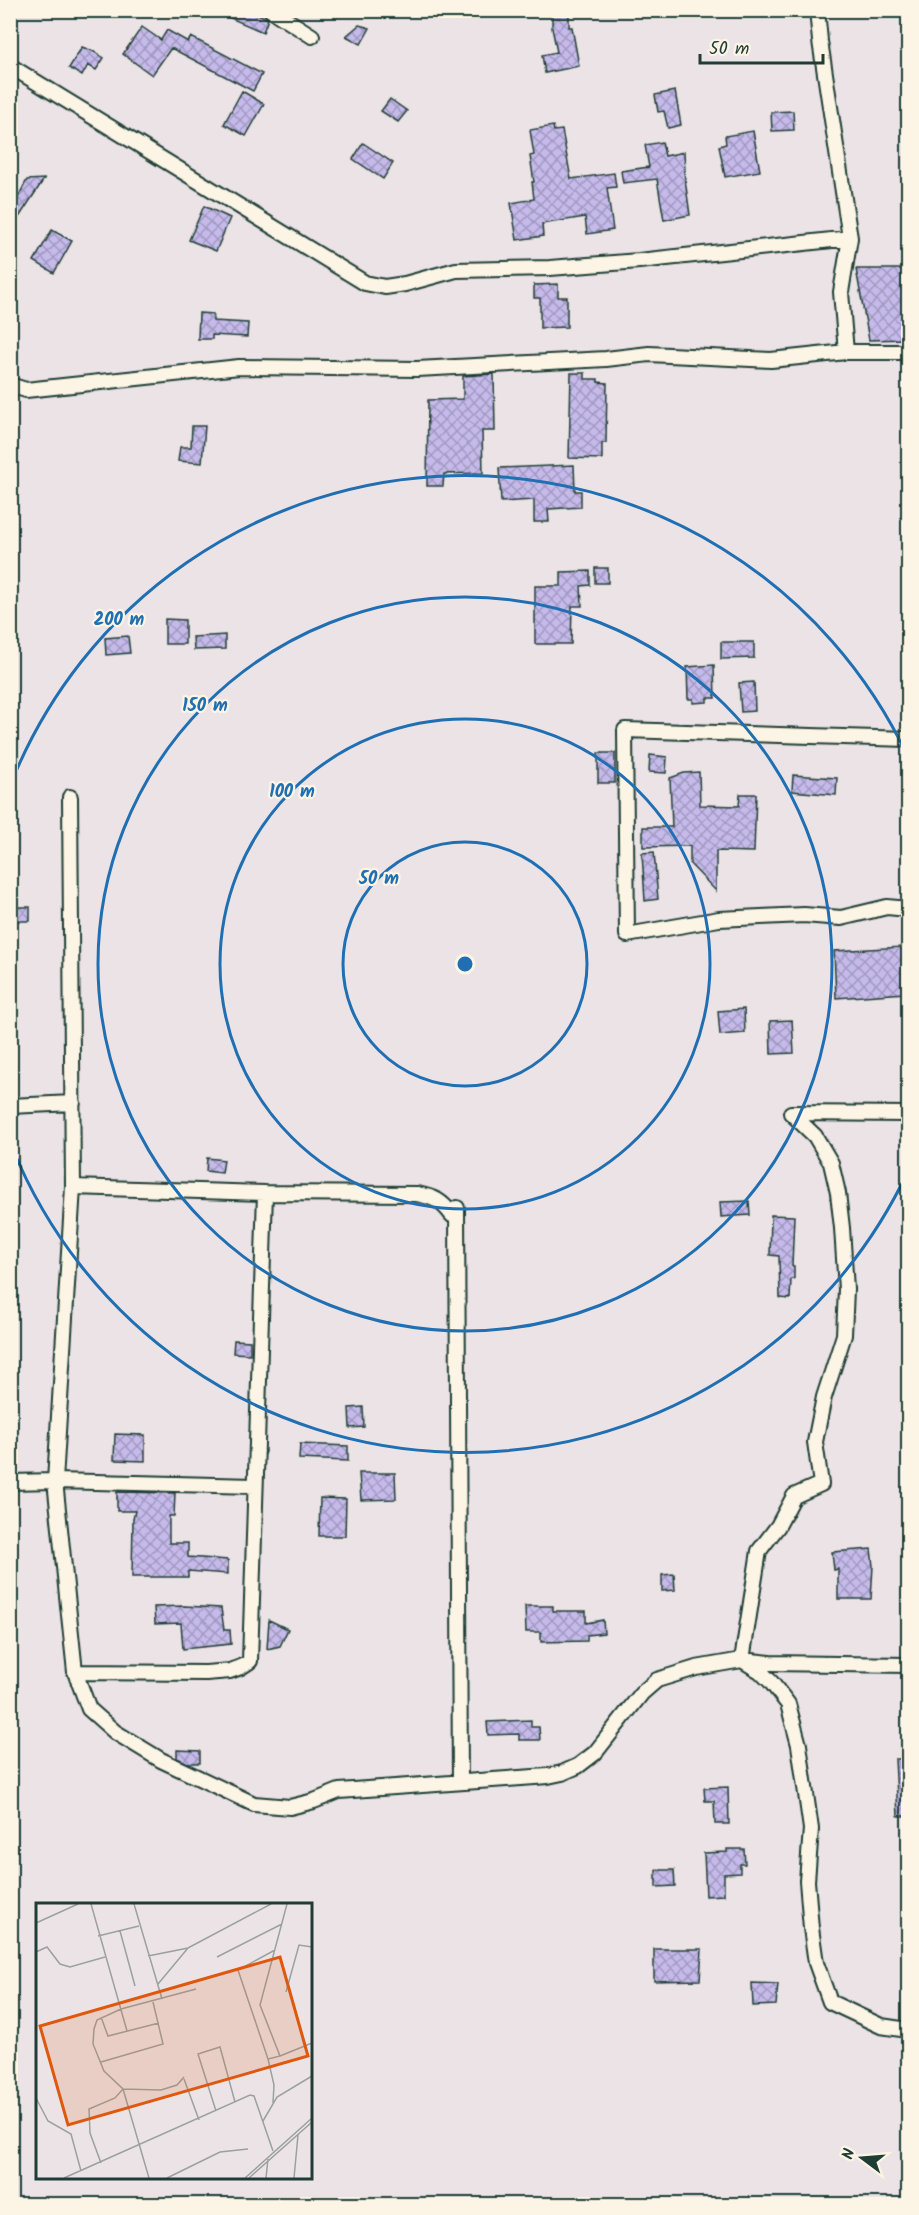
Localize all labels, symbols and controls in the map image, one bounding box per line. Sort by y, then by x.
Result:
scale bar [700,27,823,65]
text: 50 m [709,35,749,64]
text: 200 m [94,606,145,635]
text: 150 m [182,692,228,721]
text: 100 m [269,778,315,807]
text: 50 m [358,865,399,894]
centre of rings [455,954,475,974]
inset map [36,1903,312,2179]
north arrow [832,2128,892,2188]
text: N [836,2146,862,2163]

